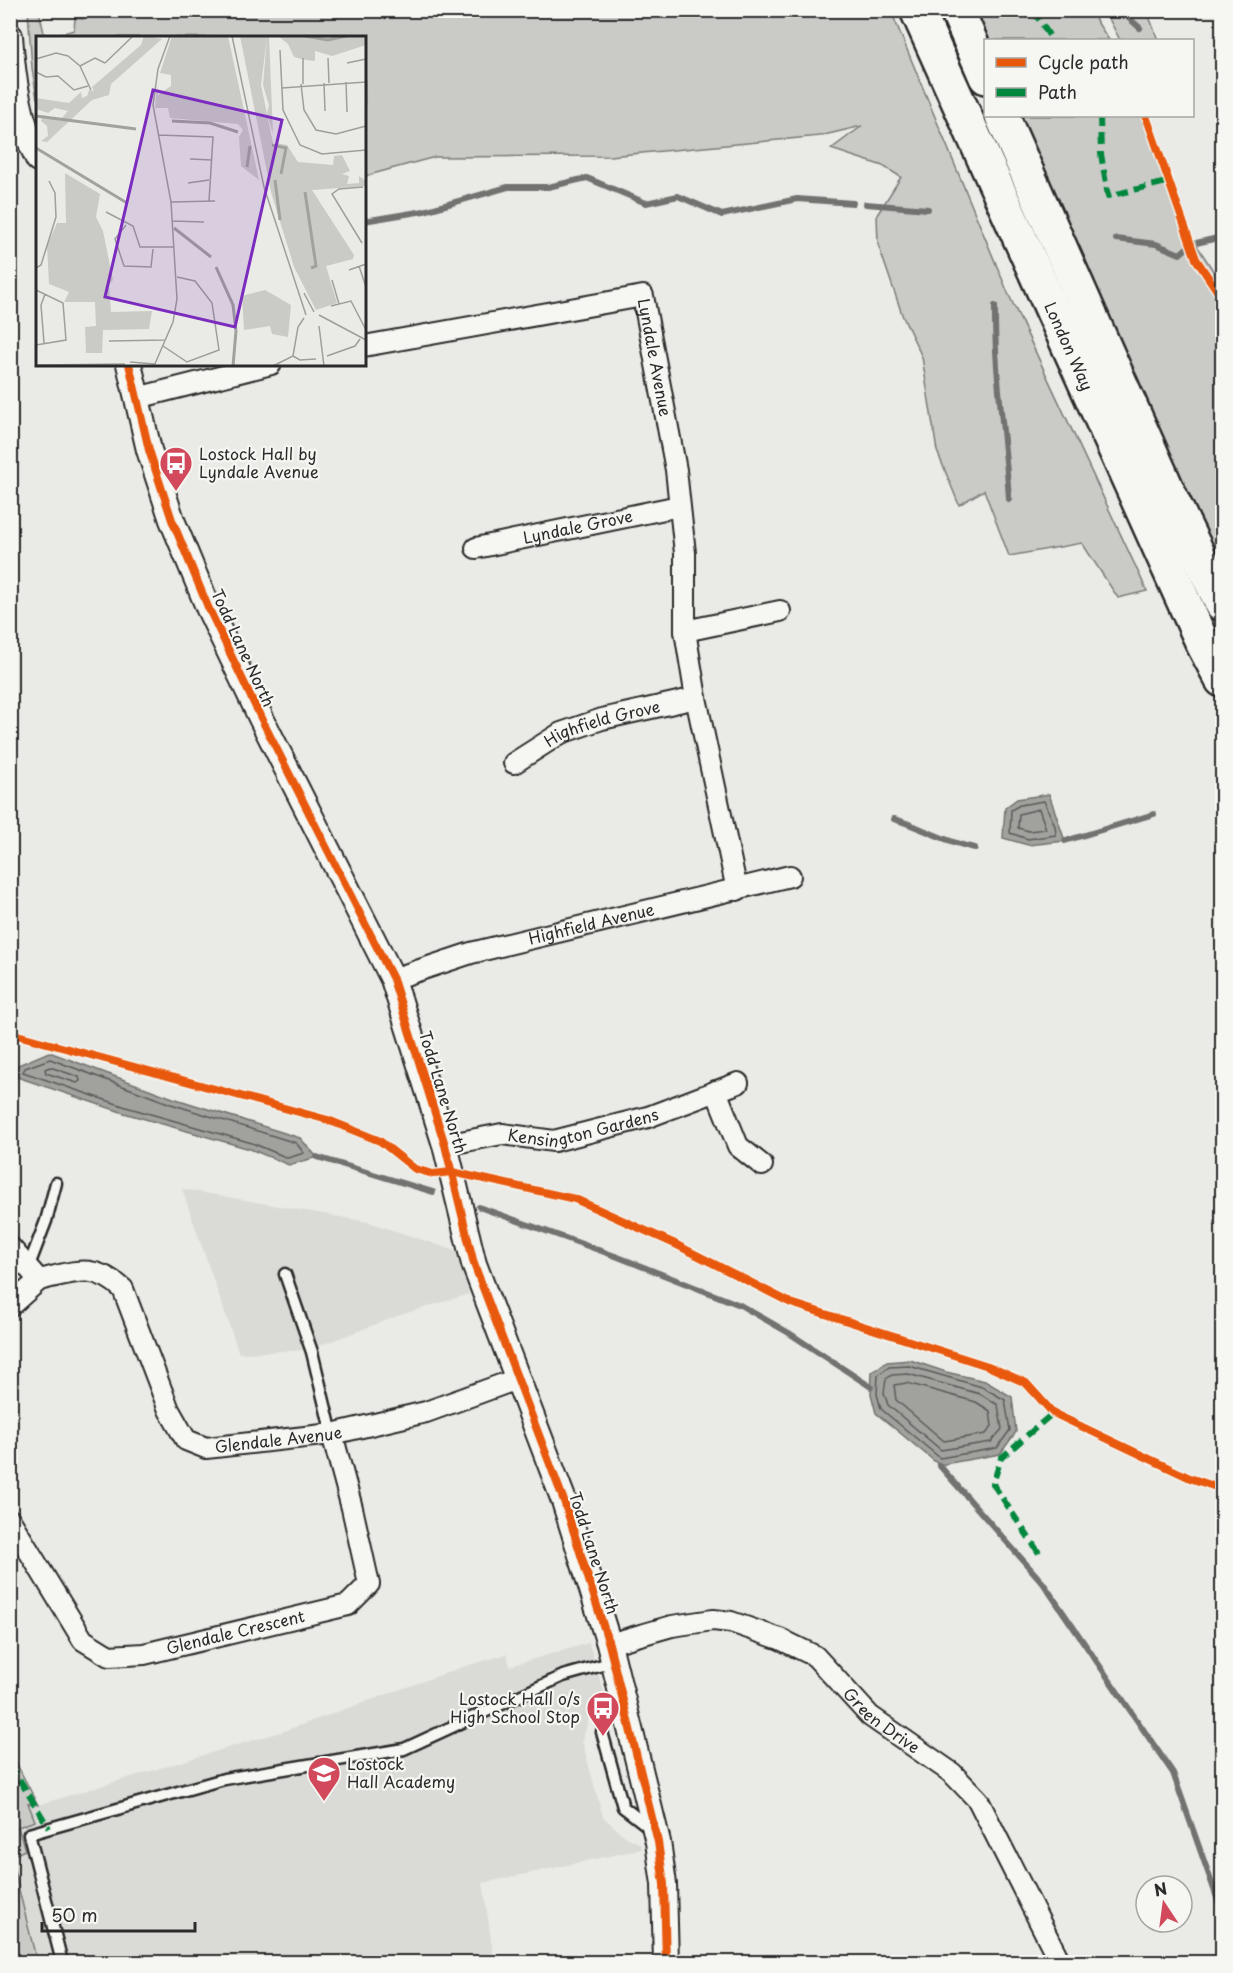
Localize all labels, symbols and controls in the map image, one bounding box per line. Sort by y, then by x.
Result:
inset map [36,36,366,366]
legend [984,39,1194,117]
text: Cycle path [1038,48,1129,75]
text: Path [1038,78,1077,105]
street label: Lyndale Avenue [633,296,679,419]
street label: London Way [1039,298,1100,394]
place label: Lostock Hall by Lyndale Avenue [199,441,319,483]
bus stop icon: Lostock Hall by Lyndale Avenue [158,445,194,492]
street label: Lyndale Grove [521,503,635,549]
street label: Todd Lane North [206,585,282,710]
street label: Highfield Grove [539,693,662,752]
street label: Highfield Avenue [526,896,657,950]
street label: Todd Lane North [414,1027,474,1156]
street label: Kensington Gardens [506,1101,662,1153]
street label: Glendale Avenue [213,1419,344,1458]
street label: Todd Lane North [564,1488,626,1617]
street label: Glendale Crescent [164,1603,307,1659]
street label: Green Drive [838,1681,925,1758]
place label: Lostock Hall o/s High School Stop [450,1686,580,1728]
bus stop icon: Lostock Hall o/s High School Stop [585,1690,621,1737]
place label: Lostock Hall Academy [347,1751,455,1793]
school or university icon: Lostock Hall Academy [306,1755,342,1802]
north arrow [1134,1874,1194,1934]
text: N [1152,1875,1169,1902]
scale bar [42,1895,195,1933]
text: 50 m [51,1901,98,1928]

